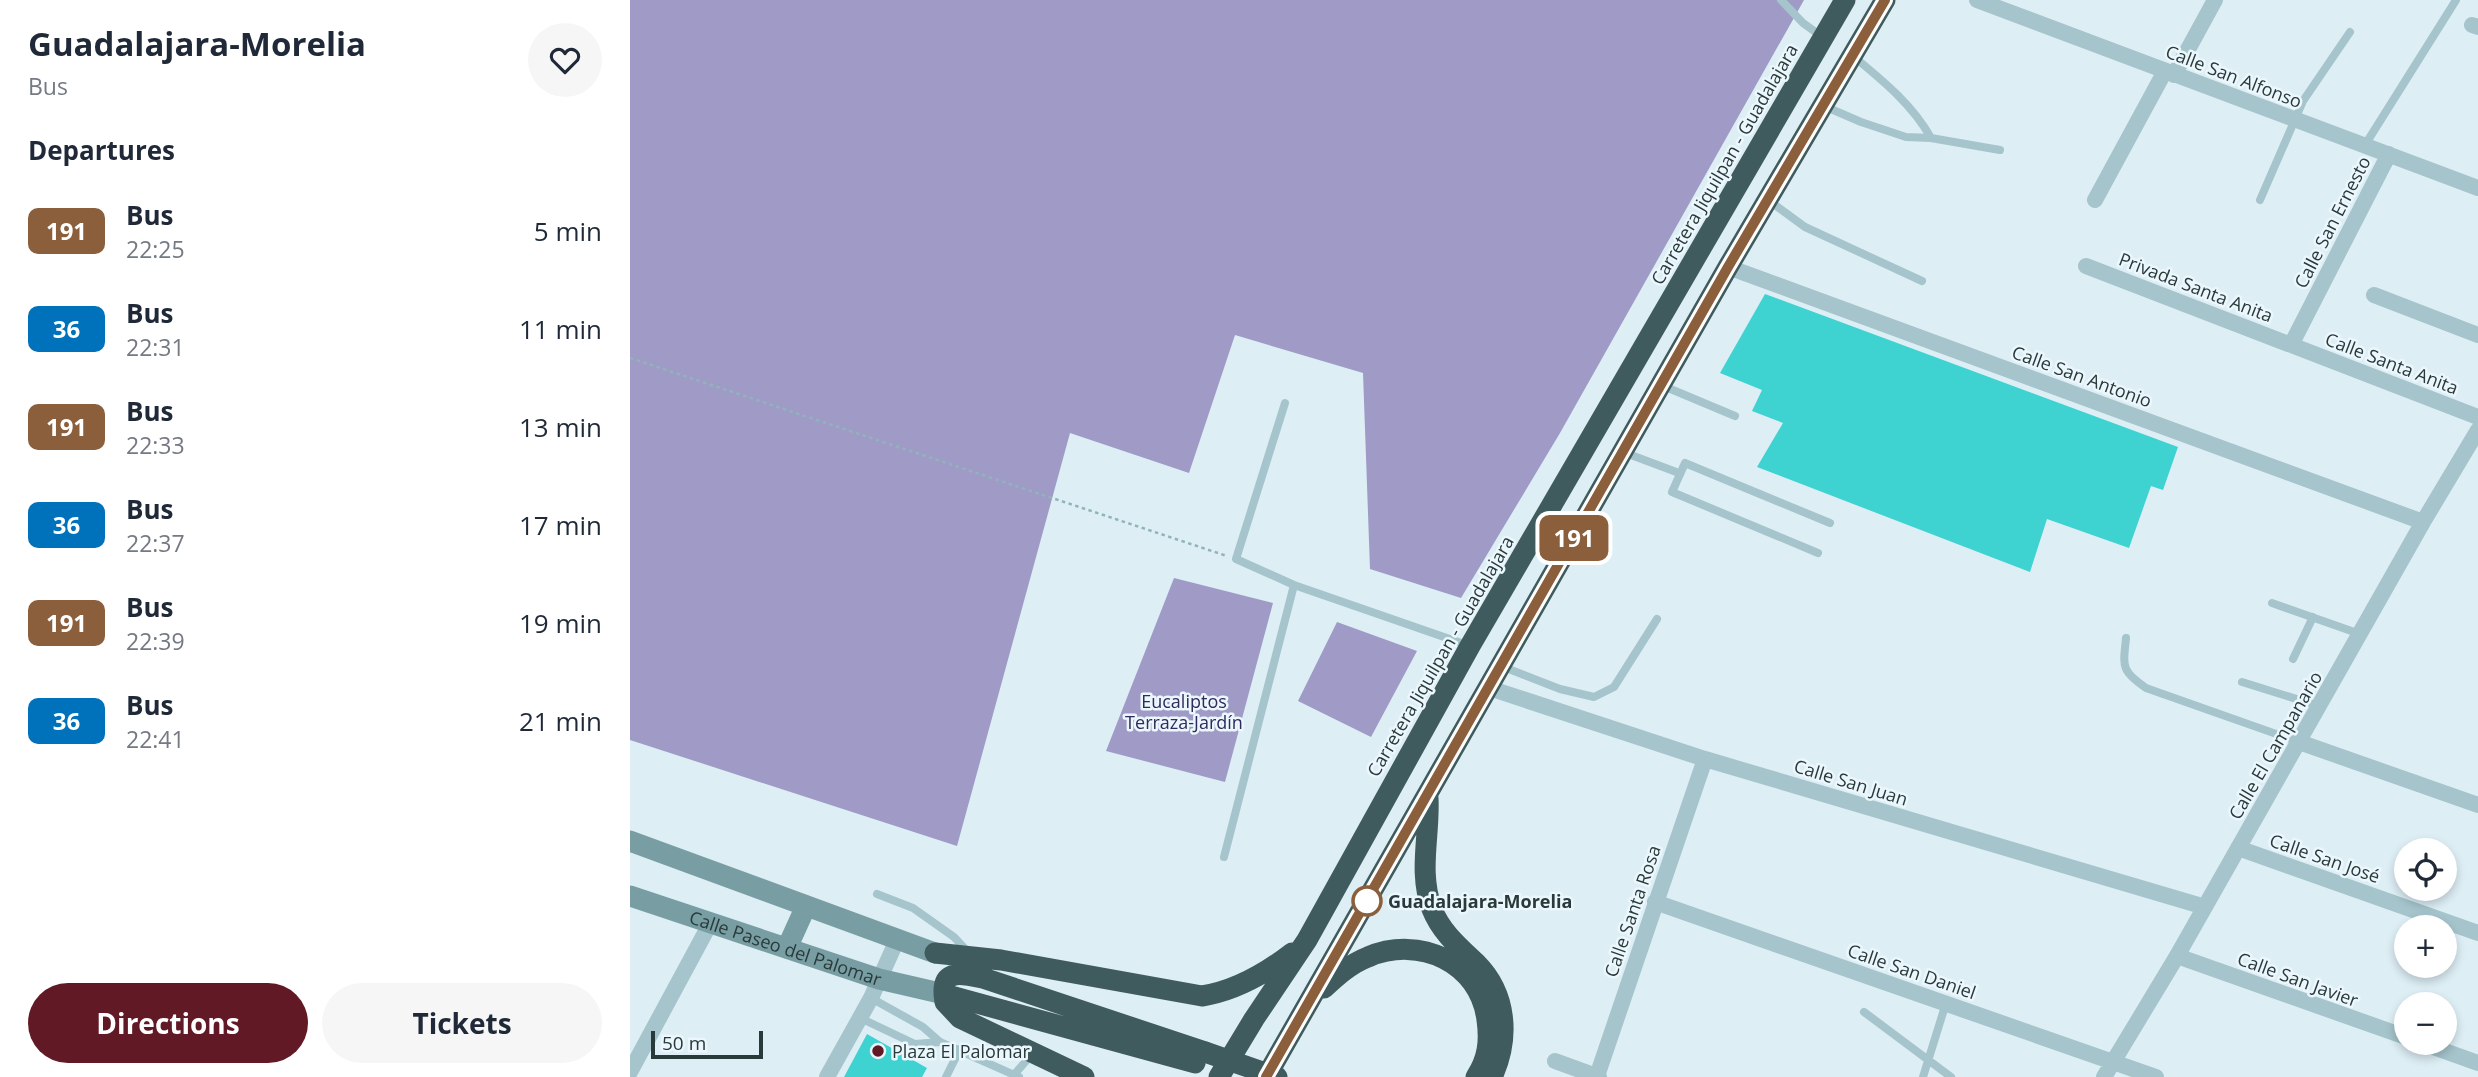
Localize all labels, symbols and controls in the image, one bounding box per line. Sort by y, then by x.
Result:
text: Guadalajara-Morelia [28,21,366,66]
button: heart [528,23,602,97]
street label: Carretera Jiquilpan - Guadalajara [1645,39,1803,289]
street label: Calle San Alfonso [2162,39,2306,113]
text: Bus [28,70,68,102]
text: Departures [28,132,175,168]
street label: Calle San Ernesto [2288,152,2376,292]
text: Bus [126,197,173,233]
text: 5 min [534,213,602,249]
text: 191 [46,214,87,247]
text: 22:25 [126,233,185,265]
street label: Privada Santa Anita [2116,247,2276,327]
text: Bus [126,295,173,331]
text: 11 min [519,311,602,347]
text: 36 [53,312,80,345]
street label: Calle Santa Anita [2322,327,2462,399]
text: 22:31 [126,331,185,363]
street label: Calle San Antonio [2009,340,2155,412]
text: Bus [126,393,173,429]
text: 13 min [519,409,602,445]
text: 191 [46,410,87,443]
text: 22:33 [126,429,185,461]
text: Bus [126,491,173,527]
text: 17 min [519,507,602,543]
text: 36 [53,508,80,541]
line badge: 191 [1534,515,1614,561]
text: 191 [1553,521,1595,554]
text: 22:37 [126,527,185,559]
street label: Carretera Jiquilpan - Guadalajara [1361,531,1519,781]
text: Bus [126,589,173,625]
text: 19 min [519,605,602,641]
text: 191 [46,606,87,639]
text: 22:39 [126,625,185,657]
street label: Calle El Campanario [2223,667,2327,823]
text: Bus [126,687,173,723]
park label: Eucaliptos Terraza-Jardín [1125,689,1243,734]
text: 21 min [519,703,602,739]
text: 36 [53,704,80,737]
text: 22:41 [126,723,185,755]
street label: Calle San Juan [1791,753,1911,811]
street label: Calle San José [2267,828,2383,888]
map controls [2394,838,2457,1055]
button: locate [2394,838,2457,901]
street label: Calle Santa Rosa [1598,842,1666,980]
marker: Guadalajara-Morelia [1352,886,1382,916]
place label: Guadalajara-Morelia [1388,889,1572,913]
street label: Calle Paseo del Palomar [686,905,885,991]
button: + [2394,915,2457,978]
street label: Calle San Daniel [1845,938,1979,1004]
street label: Calle San Javier [2234,946,2362,1012]
button: Directions [28,983,308,1063]
button: Tickets [322,983,602,1063]
button: − [2394,992,2457,1055]
scale bar [651,1028,763,1060]
text: 50 m [662,1030,706,1056]
place label: Plaza El Palomar [892,1039,1031,1063]
marker: Plaza El Palomar [870,1043,886,1059]

